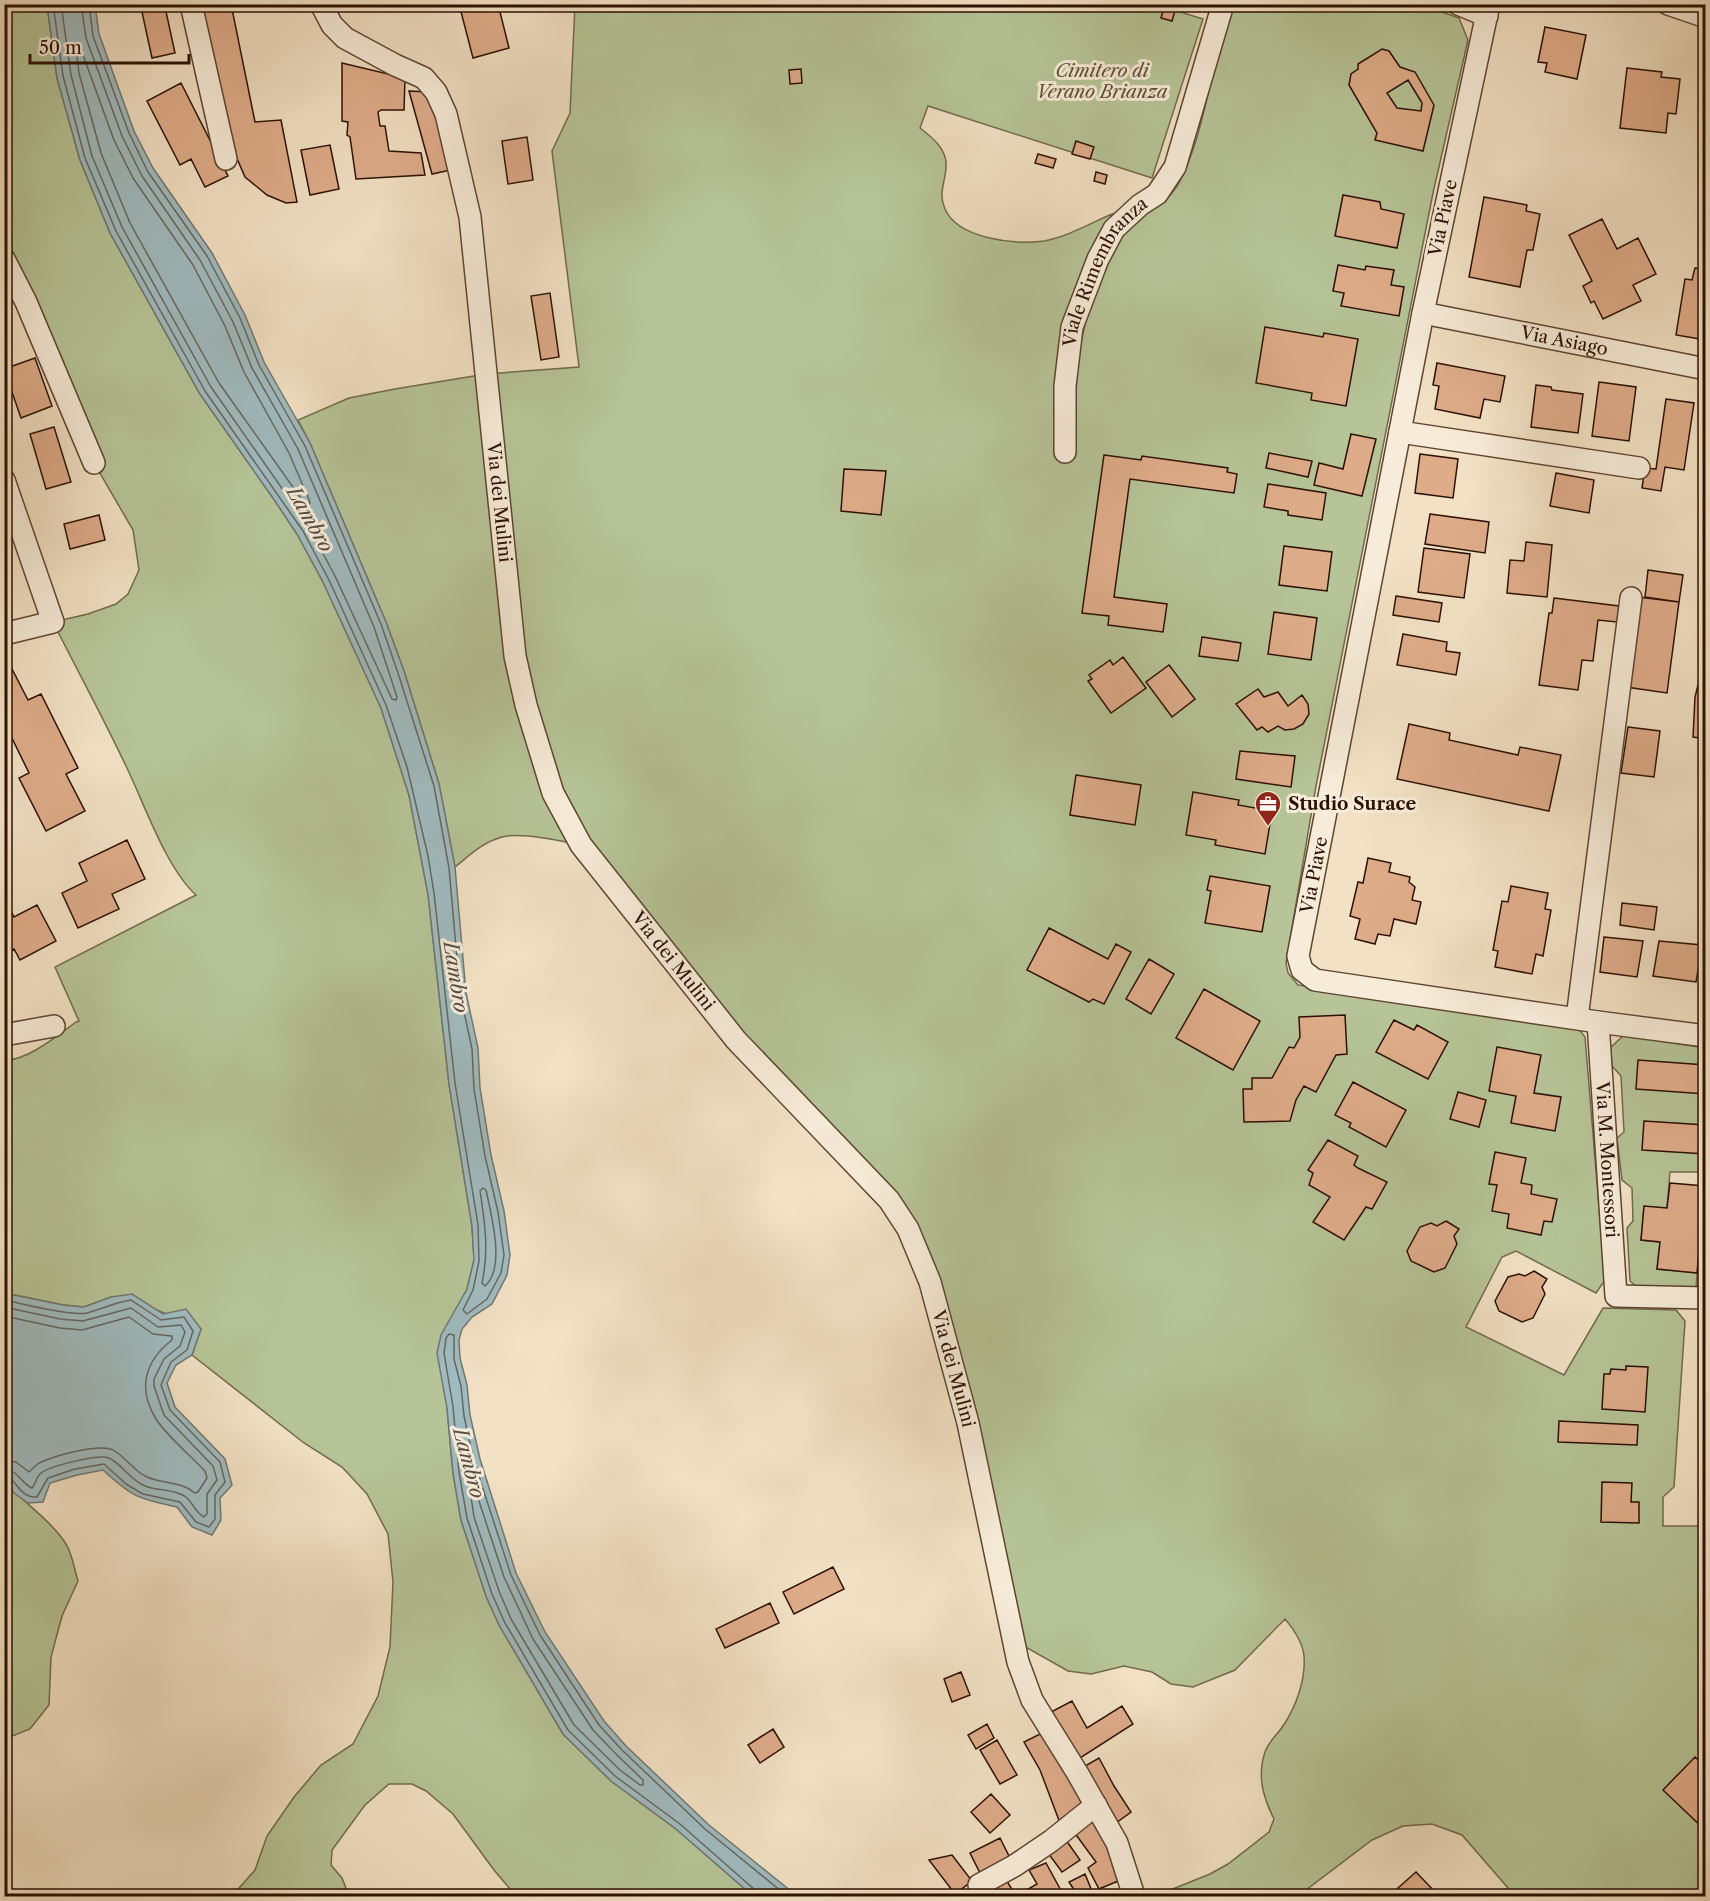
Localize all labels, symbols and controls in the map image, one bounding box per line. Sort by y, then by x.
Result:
scale bar [30,27,189,65]
text: 50 m [39,37,82,59]
park label: Cimitero di Verano Brianza [1036,60,1168,103]
street label: Via Piave [1424,177,1462,260]
street label: Viale Rimembranza [1059,192,1152,349]
street label: Via Asiago [1518,321,1610,360]
street label: Via dei Mulini [482,440,516,564]
water label: Lambro [281,480,338,556]
office icon: Studio Surace [1253,789,1283,827]
place label: Studio Surace [1288,793,1416,815]
street label: Via Piave [1296,834,1332,916]
street label: Via dei Mulini [627,906,720,1016]
water label: Lambro [438,937,474,1015]
street label: Via M. Montessori [1591,1080,1623,1239]
street label: Via dei Mulini [927,1307,980,1430]
water label: Lambro [448,1423,490,1501]

